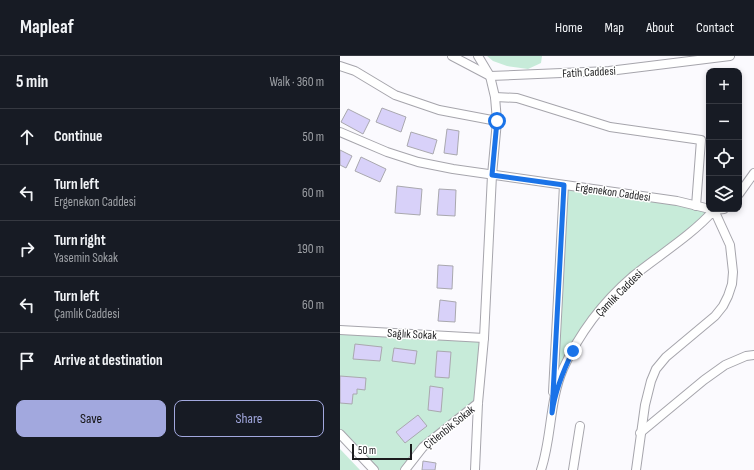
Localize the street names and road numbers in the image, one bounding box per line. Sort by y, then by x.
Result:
street label: Fatih Caddesi [562,64,616,81]
street label: Ergenekon Caddesi [574,180,651,205]
street label: Çamlık Caddesi [593,267,646,320]
street label: Sağlık Sokak [387,326,437,343]
street label: Çitlenbik Sokak [421,402,478,453]

